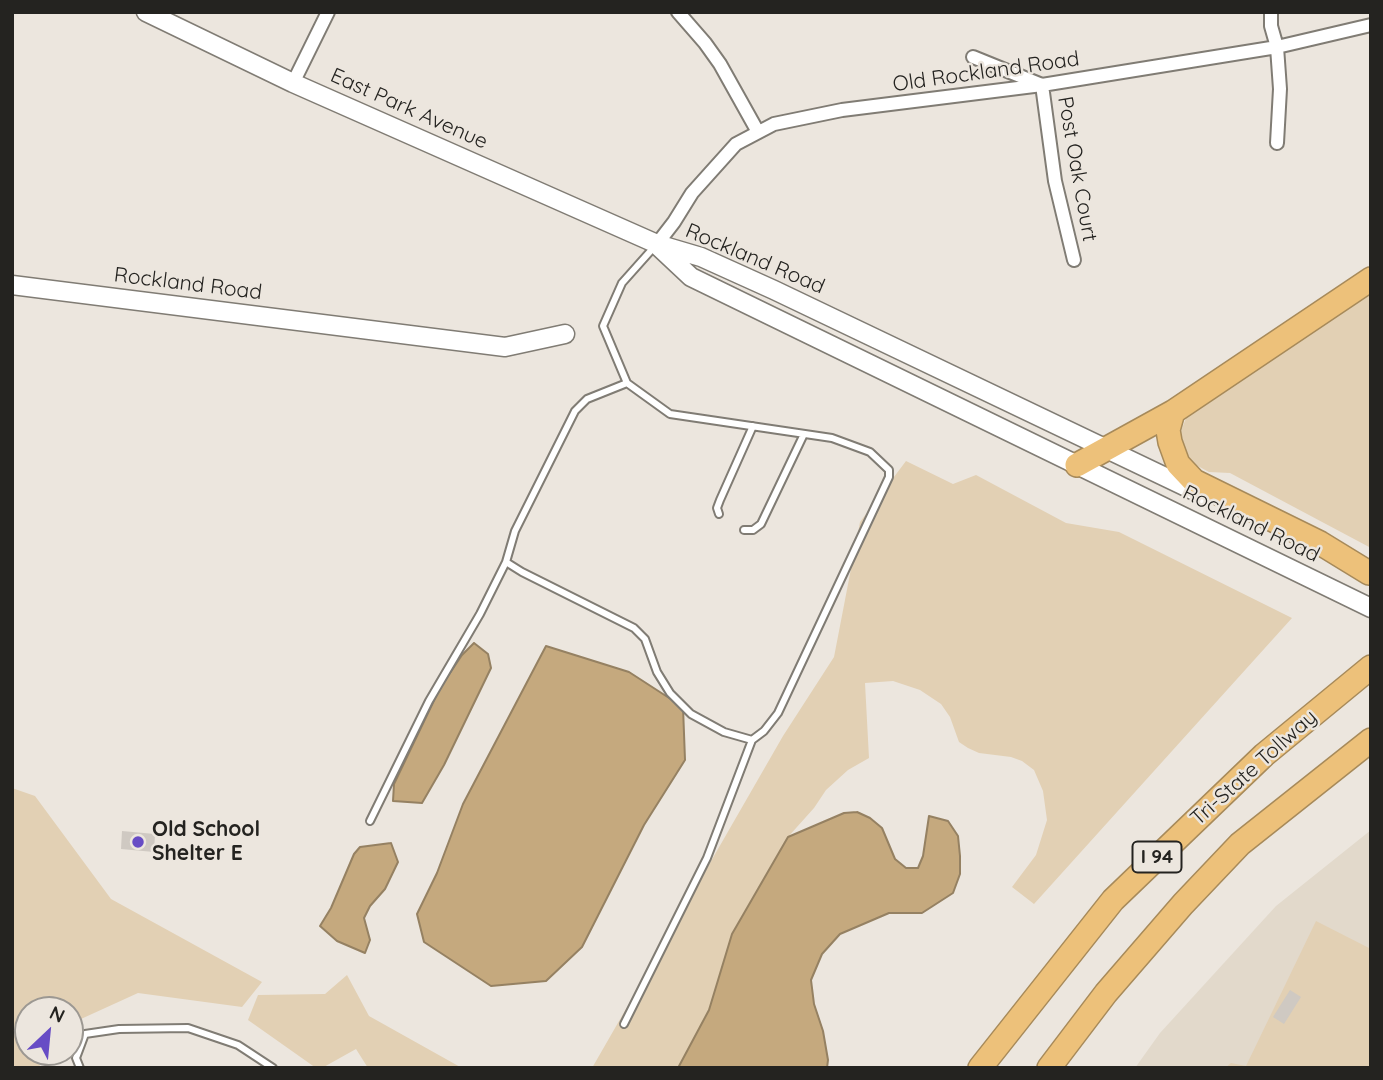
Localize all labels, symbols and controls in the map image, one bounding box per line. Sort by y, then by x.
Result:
street label: Old Rockland Road [891,46,1081,98]
street label: East Park Avenue [327,63,491,155]
street label: Post Oak Court [1052,94,1102,244]
street label: Rockland Road [682,218,828,300]
street label: Rockland Road [113,262,263,306]
street label: Rockland Road [1179,480,1323,568]
street label: Tri-State Tollway [1186,705,1322,831]
place label: Old School Shelter E [152,817,260,867]
marker: Old School Shelter E [130,834,146,850]
road number: I 94 [1132,842,1182,872]
north arrow [14,996,84,1066]
text: N [46,1000,69,1028]

